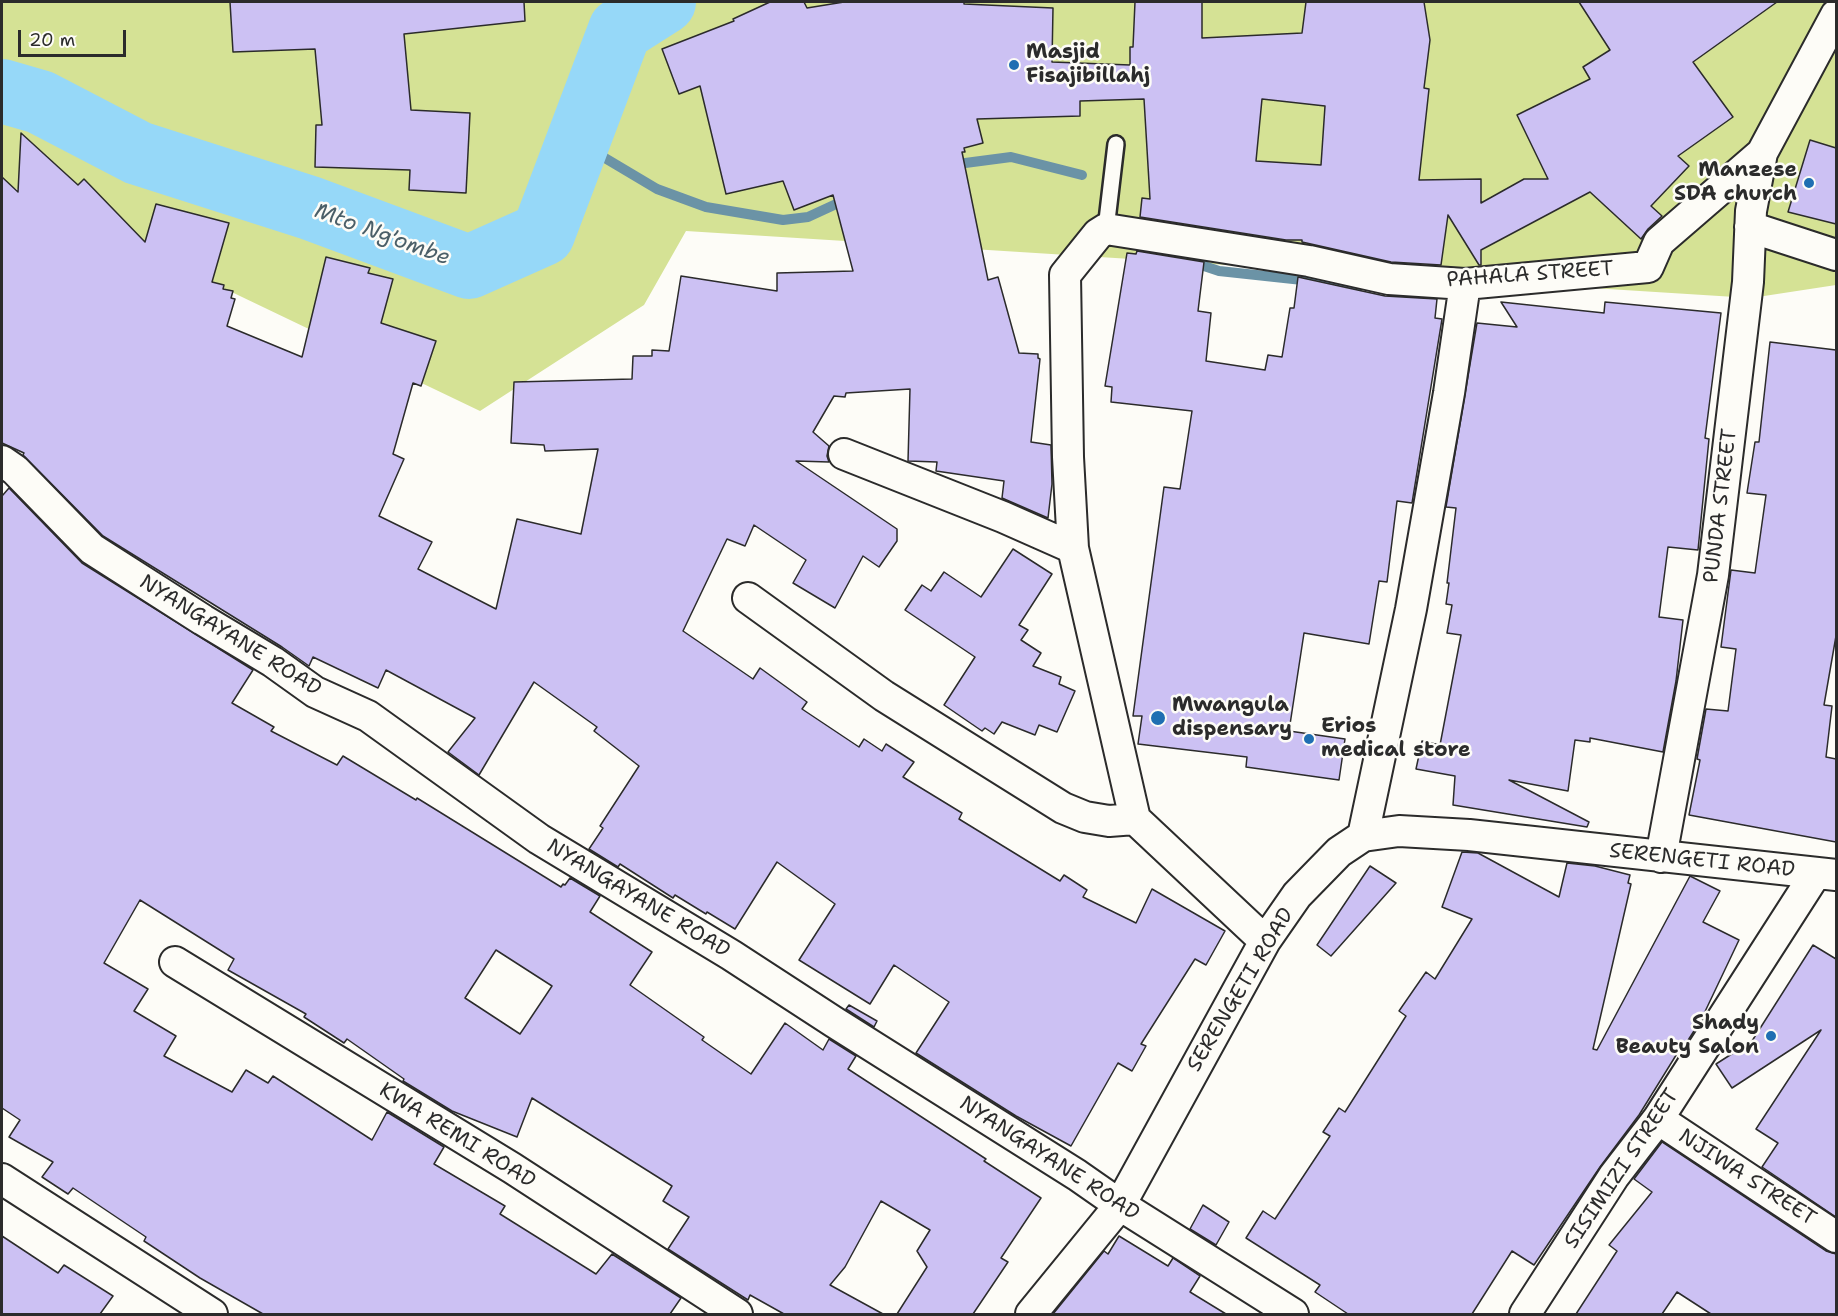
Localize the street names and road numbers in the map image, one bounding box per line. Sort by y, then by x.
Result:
street label: PAHALA STREET [1446,257,1614,293]
street label: PUNDA STREET [1699,427,1743,585]
street label: NYANGAYANE ROAD [135,570,325,702]
street label: NYANGAYANE ROAD [542,834,734,964]
street label: SERENGETI ROAD [1608,839,1796,883]
street label: SERENGETI ROAD [1182,904,1300,1076]
street label: KWA REMI ROAD [374,1078,540,1194]
street label: SISIMIZI STREET [1559,1084,1685,1254]
street label: NYANGAYANE ROAD [954,1091,1144,1227]
street label: NJIWA STREET [1673,1124,1821,1232]

